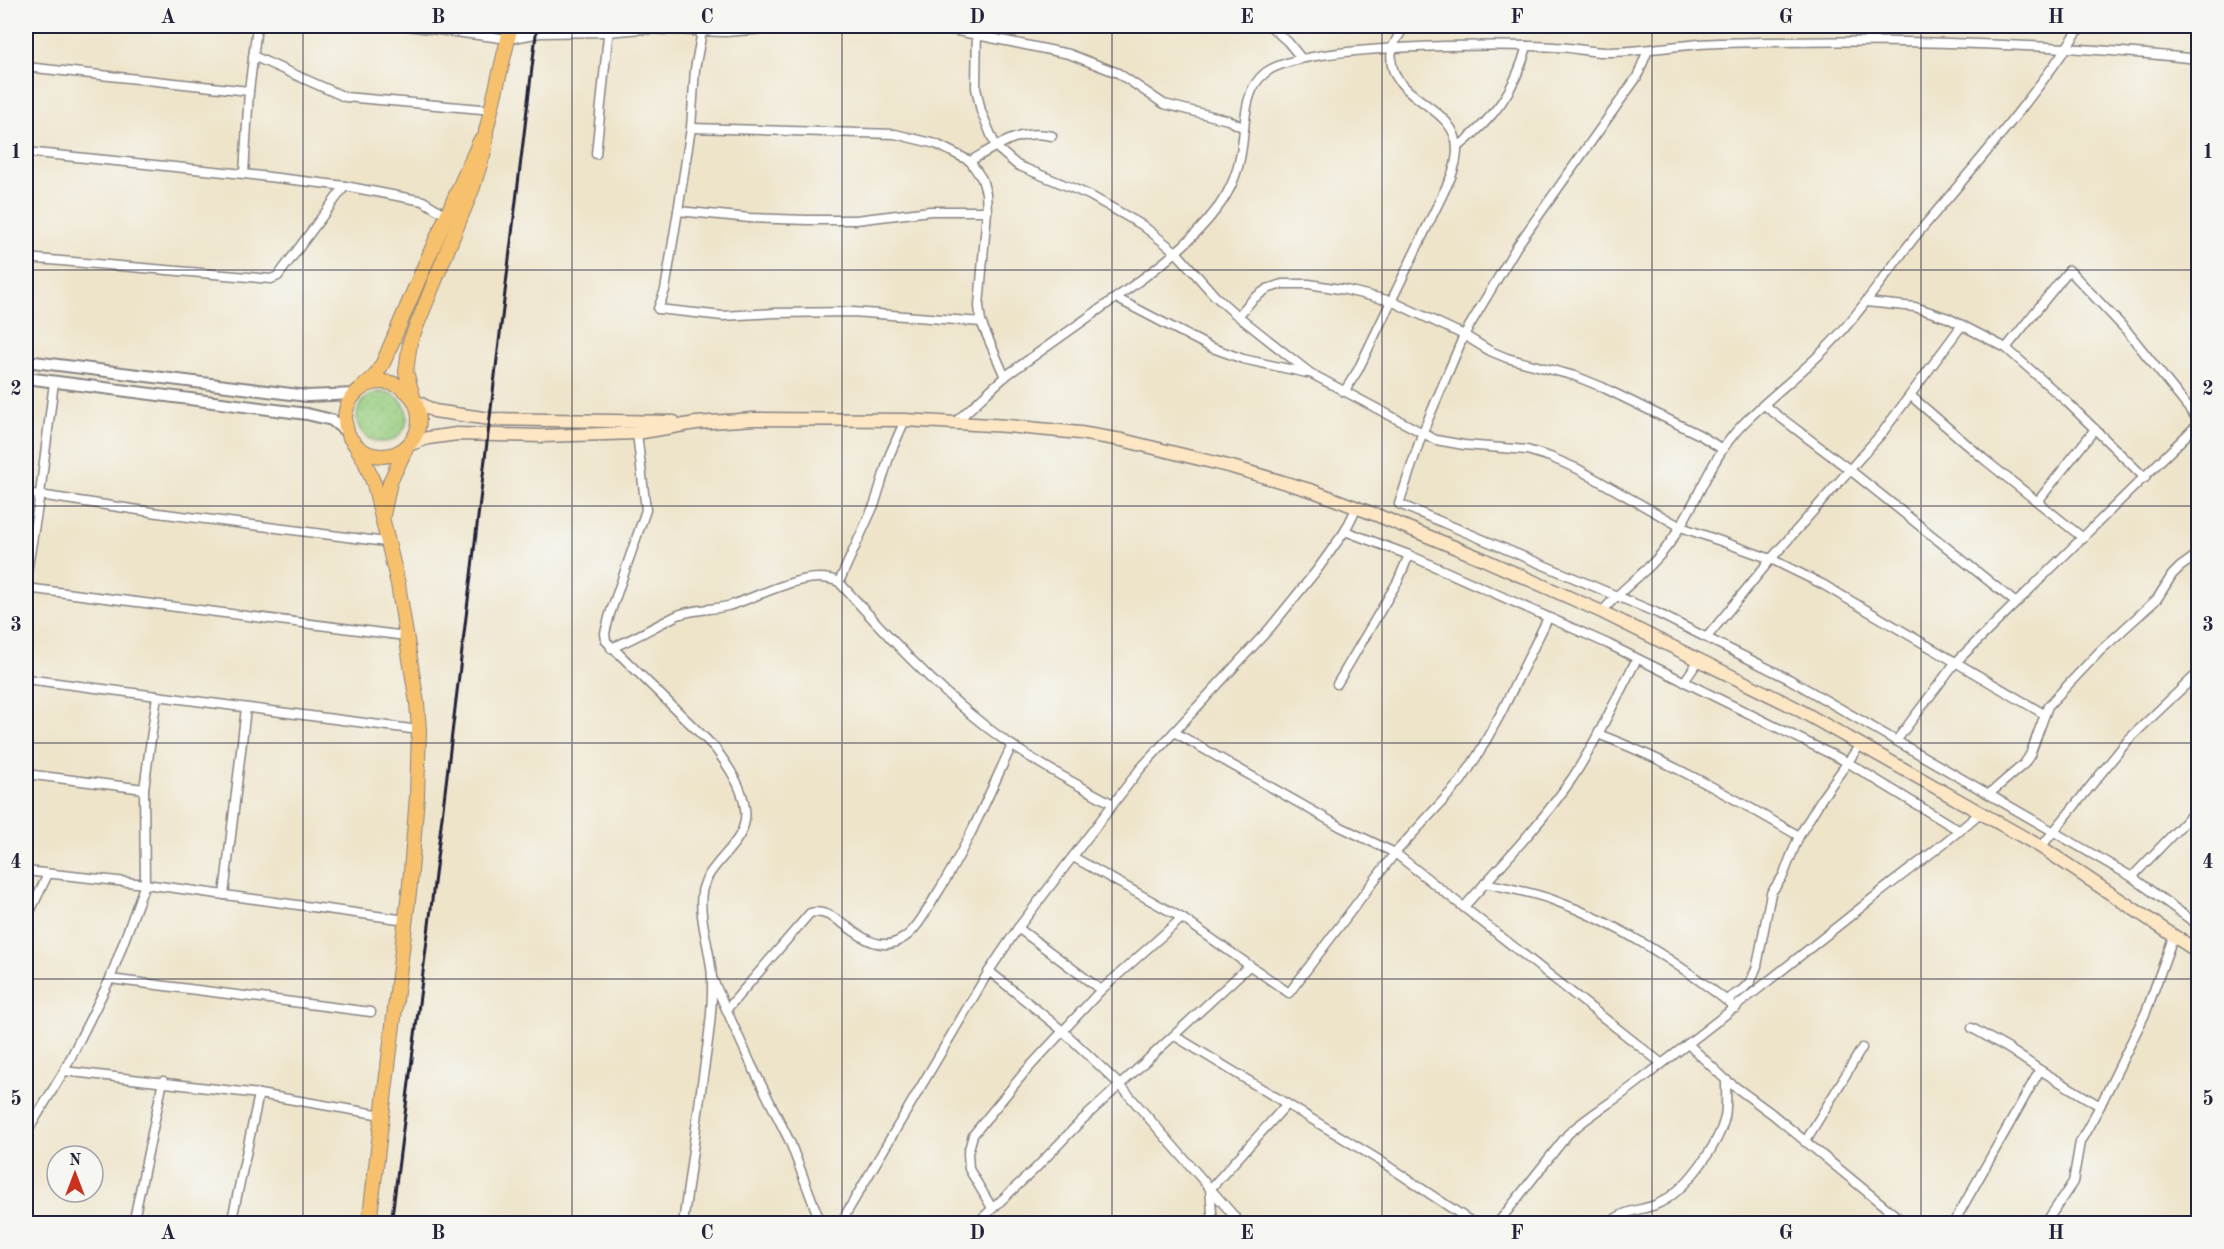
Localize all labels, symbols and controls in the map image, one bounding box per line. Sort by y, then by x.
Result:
text: A [160,8,176,28]
text: B [431,8,445,28]
text: C [700,8,714,28]
text: D [969,8,985,28]
text: E [1240,8,1254,28]
text: F [1510,8,1524,28]
text: G [1779,8,1793,28]
text: H [2048,8,2064,28]
text: 1 [10,143,22,163]
text: 1 [2202,143,2214,163]
text: 2 [10,380,22,400]
text: 2 [2202,380,2214,400]
text: 3 [10,616,22,636]
text: 3 [2202,616,2214,636]
text: 4 [10,853,22,873]
text: 4 [2202,853,2214,873]
text: 5 [10,1089,22,1110]
text: 5 [2202,1089,2214,1110]
north arrow [45,1144,105,1204]
text: N [69,1153,82,1169]
text: A [160,1224,176,1244]
text: B [431,1224,445,1244]
text: C [700,1224,714,1244]
text: D [969,1224,985,1244]
text: E [1240,1224,1254,1244]
text: F [1510,1224,1524,1244]
text: G [1779,1224,1793,1244]
text: H [2048,1224,2064,1244]

